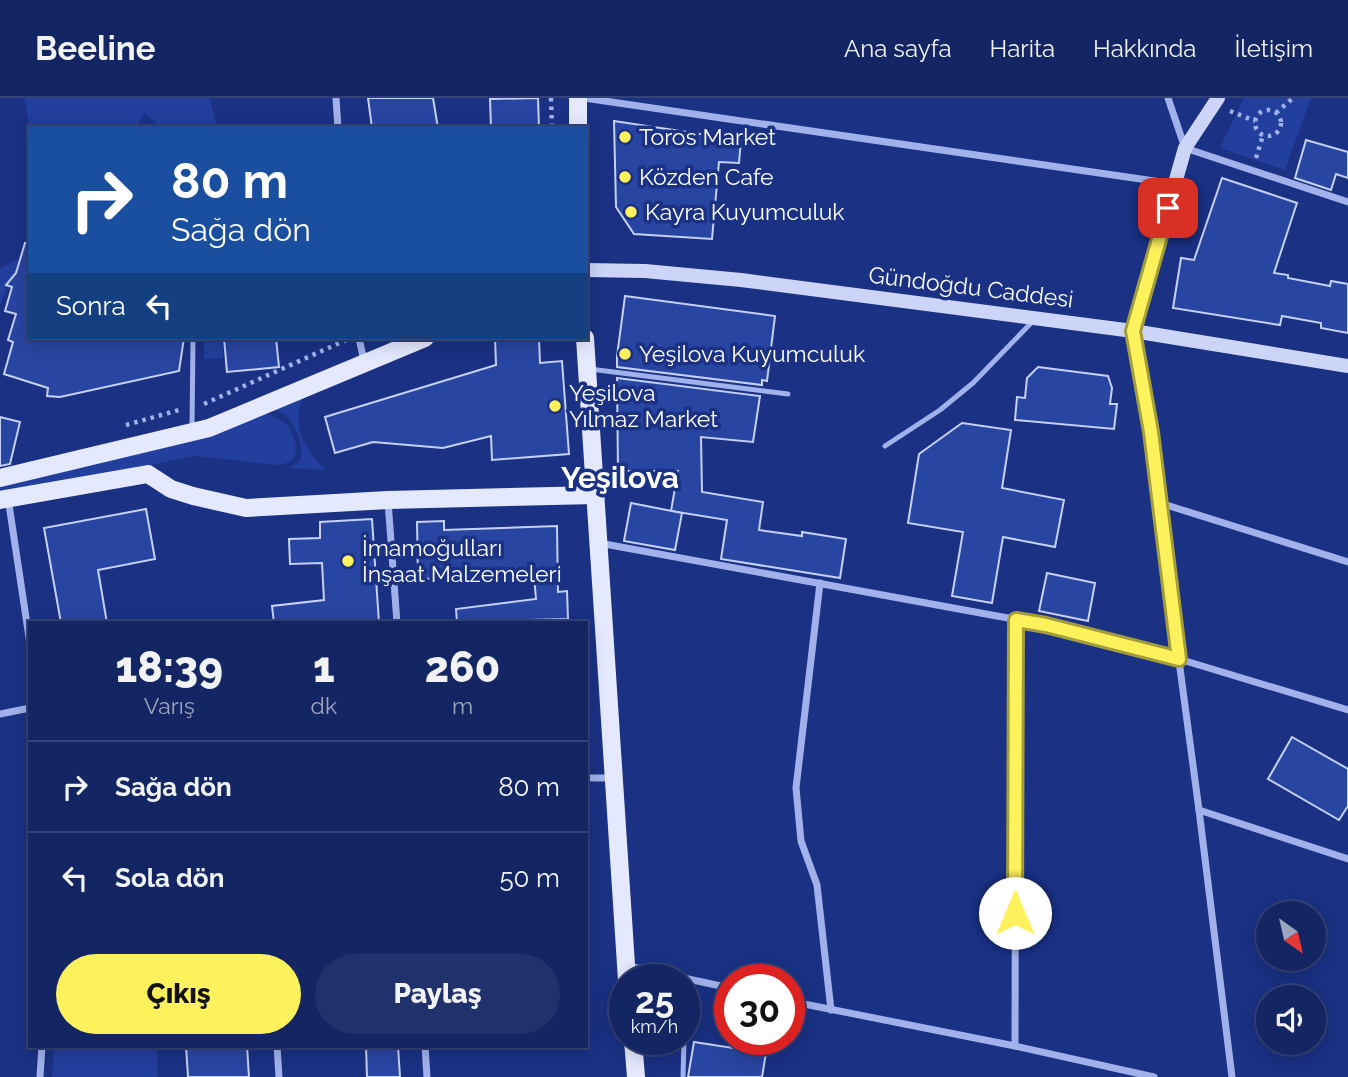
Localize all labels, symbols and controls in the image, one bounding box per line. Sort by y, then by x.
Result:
text: Beeline [35,29,156,68]
text: Ana sayfa [844,34,952,63]
text: Harita [990,34,1055,63]
text: Hakkında [1093,34,1196,63]
text: İletişim [1234,34,1313,63]
place label: Toros Market [639,123,776,150]
marker: Toros Market [617,129,633,145]
text: 80 m [171,152,288,209]
icon: right [56,154,147,245]
place label: Közden Cafe [639,163,774,190]
marker: Közden Cafe [617,169,633,185]
pin [1138,178,1198,238]
icon: arrive [1149,189,1187,227]
place label: Kayra Kuyumculuk [645,198,845,225]
marker: Kayra Kuyumculuk [623,204,639,220]
text: Sağa dön [171,211,311,248]
street label: Gündoğdu Caddesi [867,261,1075,312]
icon: left [140,287,178,325]
text: Sonra [56,291,126,321]
place label: Yeşilova Kuyumculuk [639,340,865,367]
marker: Yeşilova Kuyumculuk [617,346,633,362]
place label: Yeşilova Yılmaz Market [569,379,718,432]
marker: Yeşilova Yılmaz Market [547,398,563,414]
district label: Yeşilova [561,460,679,495]
place label: İmamoğulları İnşaat Malzemeleri [362,534,562,587]
marker: İmamoğulları İnşaat Malzemeleri [340,553,356,569]
text: 18:39 [116,643,223,692]
text: 1 [313,643,335,692]
text: 260 [425,643,500,692]
text: Varış [144,692,195,719]
text: dk [311,692,337,719]
text: m [452,692,473,719]
icon: right [56,768,94,806]
text: Sağa dön [115,772,232,802]
text: 80 m [498,772,560,802]
icon: left [56,859,94,897]
text: Sola dön [115,863,224,893]
text: 50 m [499,863,560,893]
position arrow [978,876,1052,950]
north arrow [1256,901,1326,971]
map controls [1256,901,1326,1055]
button: Çıkış [56,954,301,1034]
button: Paylaş [315,954,560,1034]
speed limit sign: 30 [714,964,805,1055]
text: 25 [635,980,674,1021]
button: sound [1256,985,1326,1055]
text: km/h [631,1016,678,1037]

